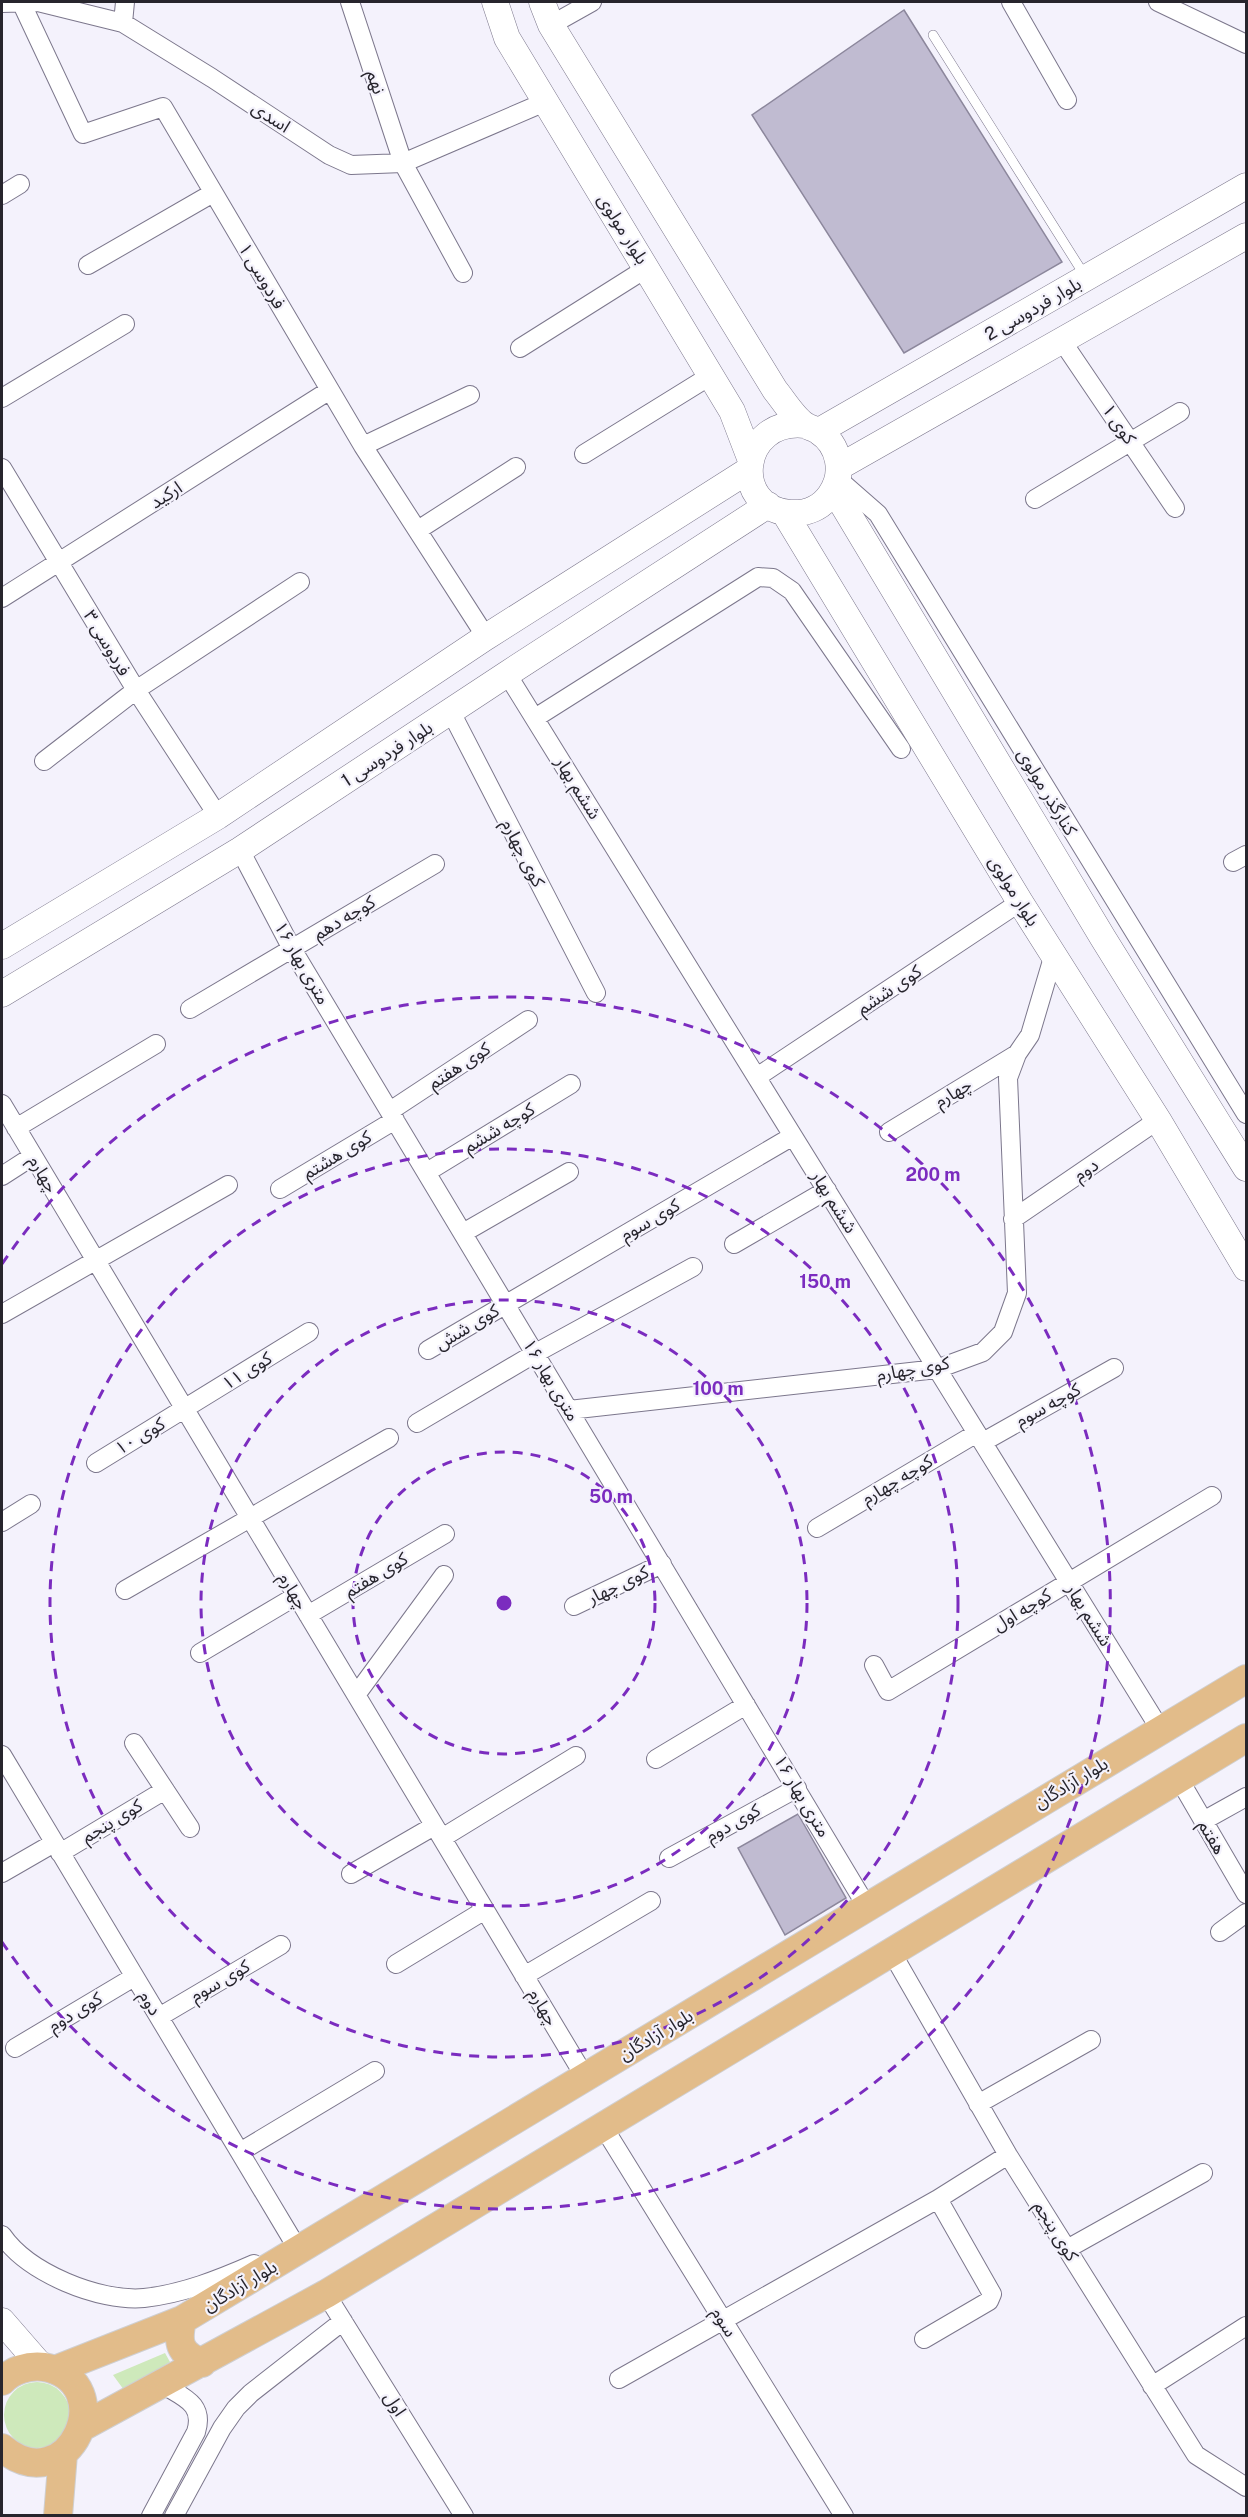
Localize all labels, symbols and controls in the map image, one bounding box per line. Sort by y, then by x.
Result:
street label: نهم [360,67,390,97]
street label: اسدی [248,96,294,138]
street label: بلوار مولوی [593,190,653,268]
street label: فردوسی ۱ [234,239,290,313]
street label: بلوار فردوسی 2 [981,273,1085,345]
street label: کوی ۱ [1097,400,1141,449]
street label: ارکید [146,477,186,513]
street label: فردوسی ۳ [79,606,135,680]
street label: بلوار فردوسی 1 [337,716,437,792]
street label: کنارگذر مولوی [1012,745,1082,840]
street label: ششم بهار [548,752,606,824]
street label: کوی چهارم [494,815,550,893]
street label: بلوار مولوی [984,852,1044,930]
street label: کوچه دهم [309,891,381,947]
street label: ۱۶ متری بهار [269,918,335,1008]
street label: کوی ششم [852,960,927,1021]
street label: کوی هفتم [424,1037,496,1096]
street label: چهارم [930,1073,977,1115]
street label: کوچه ششم [459,1098,540,1160]
street label: کوی هشتم [299,1126,377,1186]
street label: چهارم [21,1151,63,1198]
street label: دوم [1069,1154,1104,1189]
text: 200 m [906,1164,960,1185]
street label: ششم بهار [804,1166,862,1238]
street label: کوی سوم [616,1194,686,1248]
text: 150 m [799,1271,851,1292]
street label: کوی شش [431,1299,504,1355]
street label: ۱۶ متری بهار [518,1335,584,1425]
street label: کوی ۱۱ [218,1347,276,1395]
street label: کوی چهارم [875,1352,952,1389]
text: 100 m [692,1378,744,1399]
street label: کوچه سوم [1012,1378,1086,1434]
street label: کوی ۱۰ [111,1412,170,1459]
street label: کوچه چهارم [857,1450,939,1512]
text: 50 m [589,1486,633,1507]
street label: کوی هفتم [340,1547,413,1604]
street label: کوی چهار [583,1560,653,1610]
street label: چهارم [271,1568,313,1615]
street label: ششم بهار [1059,1579,1117,1651]
street label: کوچه اول [989,1584,1056,1636]
centre of rings [494,1593,514,1613]
street label: ۱۶ متری بهار [769,1751,835,1841]
street label: بلوار آزادگان [1030,1752,1112,1814]
street label: کوی پنجم [78,1794,148,1849]
street label: کوی دوم [702,1799,766,1850]
street label: هفتم [1192,1816,1231,1859]
street label: کوی سوم [186,1955,256,2009]
street label: چهارم [521,1984,563,2031]
street label: دوم [131,1986,166,2021]
street label: کوی دوم [44,1987,108,2039]
street label: بلوار آزادگان [615,2004,697,2066]
street label: کوی پنجم [1027,2197,1083,2267]
street label: بلوار آزادگان [199,2255,281,2317]
street label: سوم [704,2303,742,2343]
street label: اول [379,2388,411,2420]

